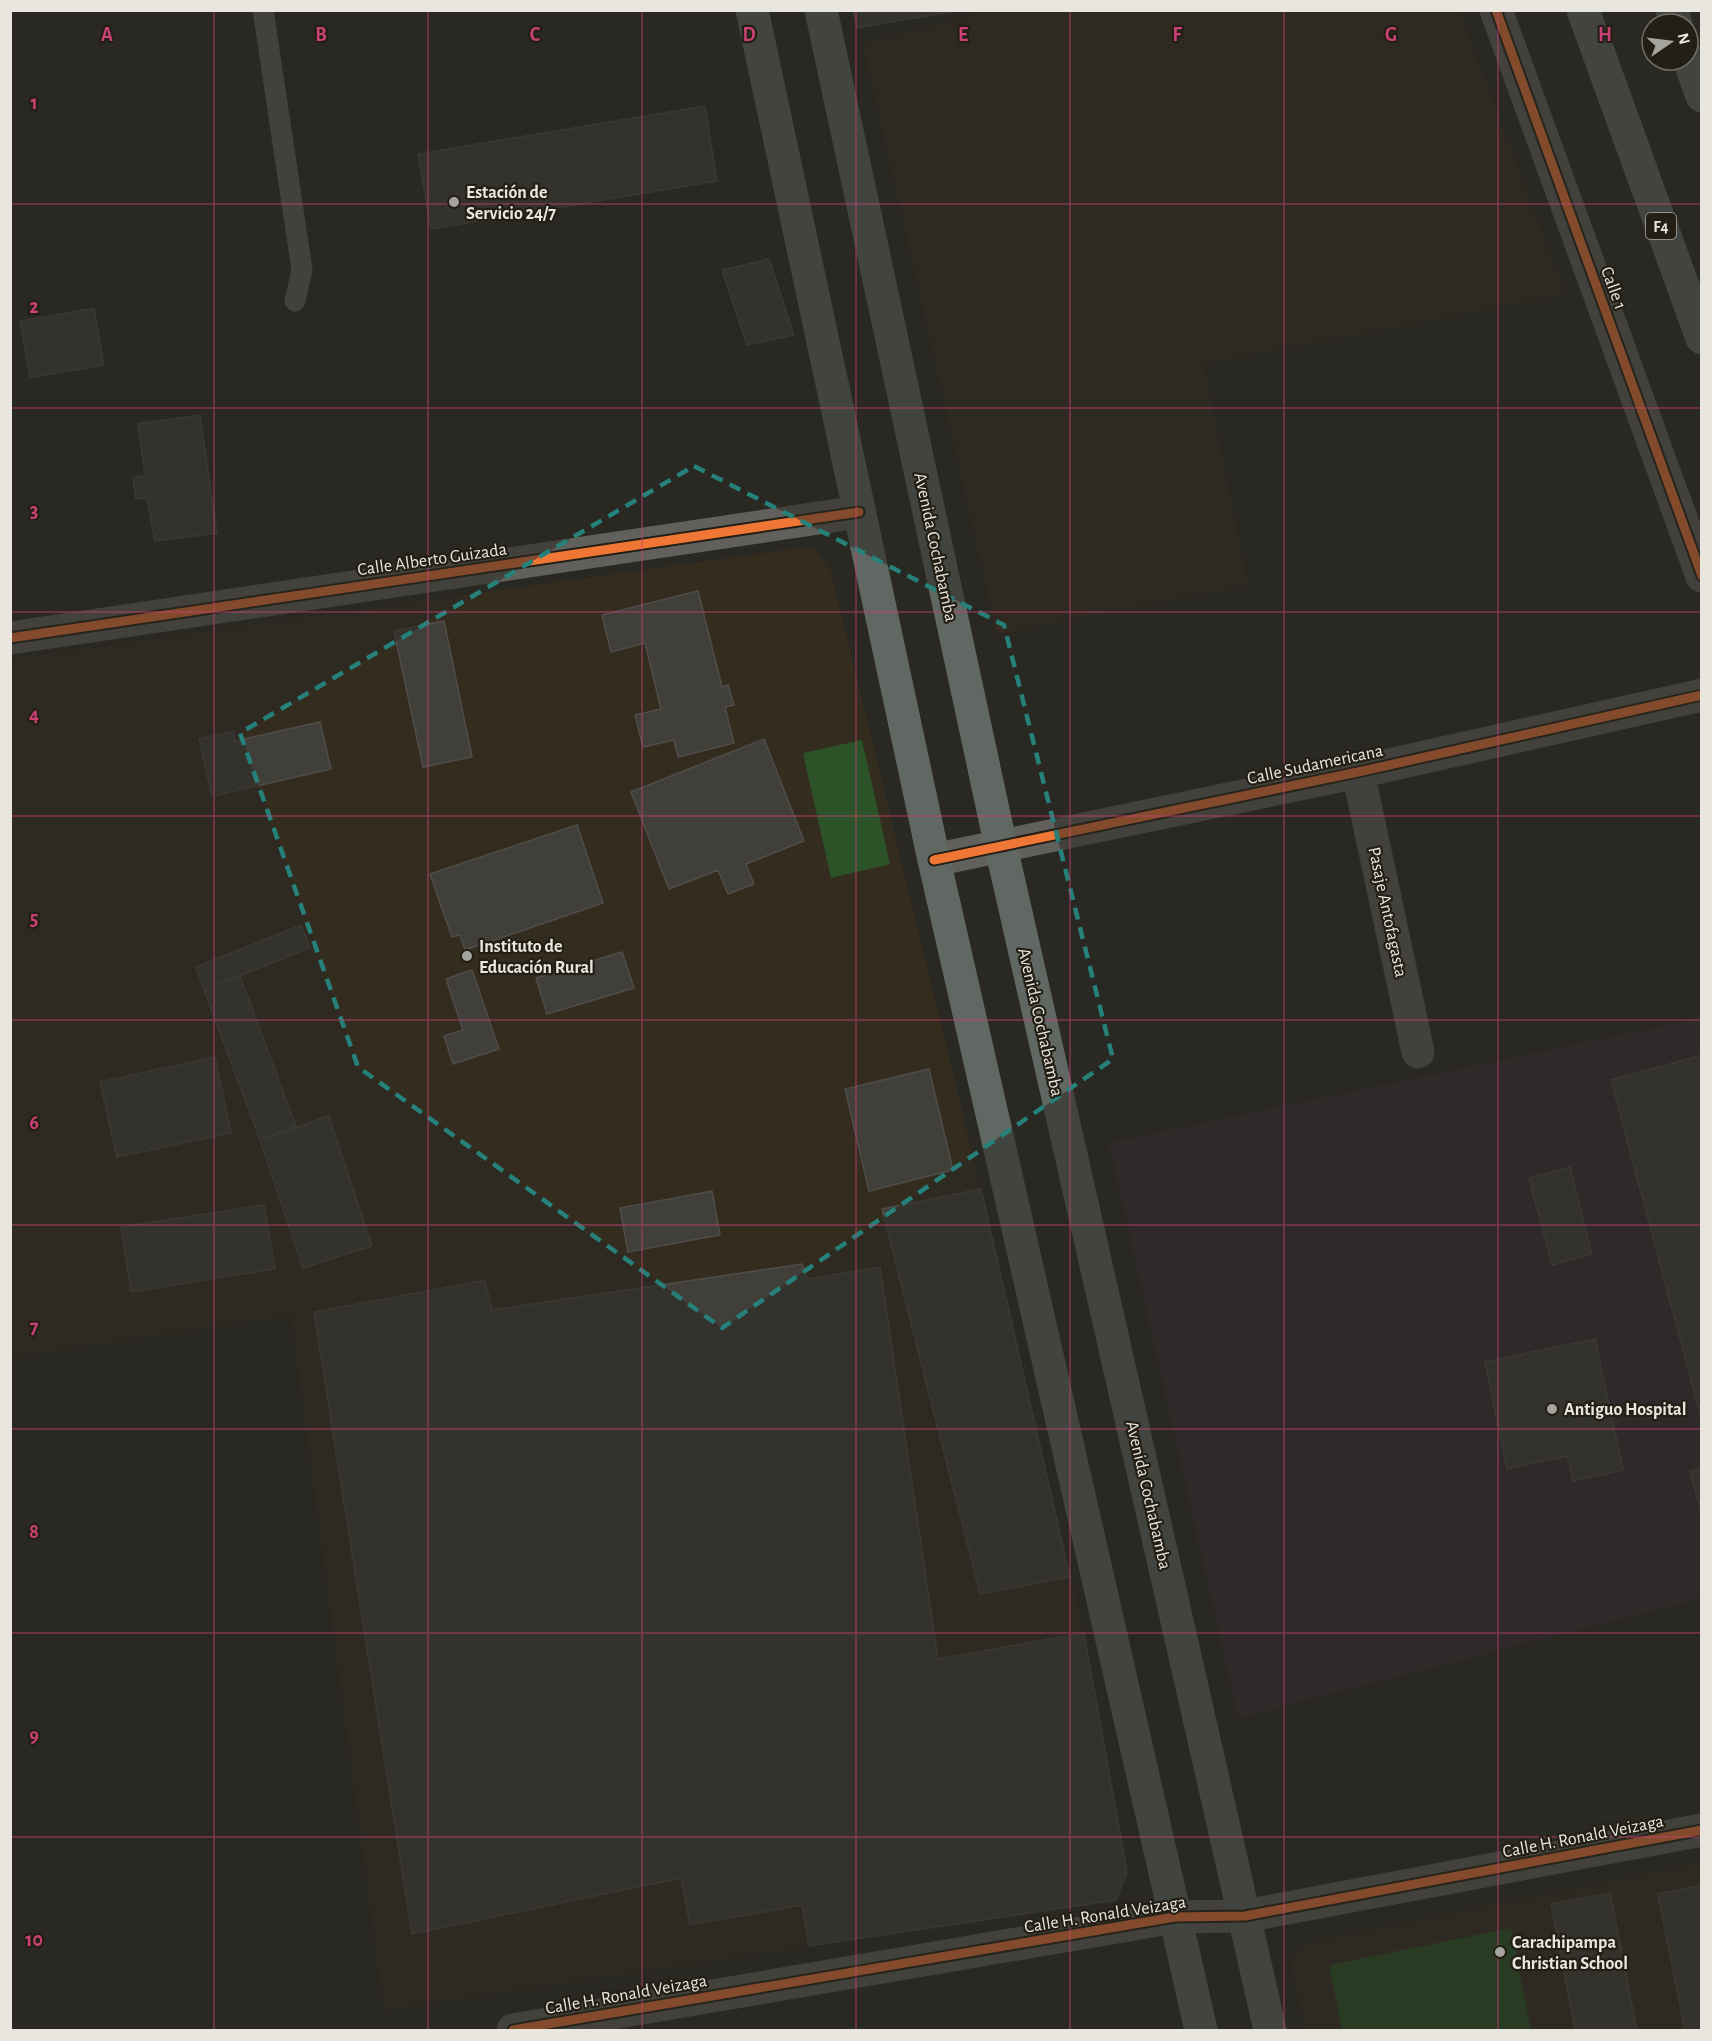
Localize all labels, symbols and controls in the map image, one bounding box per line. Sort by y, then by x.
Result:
north arrow [1640,12,1700,72]
text: A [101,25,113,45]
text: B [315,25,327,45]
text: C [530,25,541,45]
text: D [742,25,756,45]
text: E [958,25,968,45]
text: F [1172,25,1182,45]
text: G [1385,25,1397,45]
text: H [1598,25,1612,45]
text: N [1674,31,1693,46]
text: 1 [30,93,38,113]
place label: Estación de Servicio 24/7 [466,184,556,223]
marker: Estación de Servicio 24/7 [447,195,461,209]
road number: F4 [1646,213,1676,239]
street label: Calle 1 [1597,265,1629,312]
text: 2 [29,297,39,317]
street label: Avenida Cochabamba [910,471,960,623]
text: 3 [30,501,38,521]
street label: Calle Alberto Guizada [356,541,508,579]
text: 4 [29,705,39,725]
street label: Calle Sudamericana [1246,742,1385,788]
street label: Pasaje Antofagasta [1364,845,1410,979]
text: 5 [30,909,38,929]
place label: Instituto de Educación Rural [479,938,594,977]
street label: Avenida Cochabamba [1014,946,1066,1098]
marker: Instituto de Educación Rural [460,949,474,963]
text: 6 [29,1113,39,1133]
text: 7 [30,1317,39,1337]
place label: Antiguo Hospital [1564,1401,1686,1419]
marker: Antiguo Hospital [1545,1402,1559,1416]
street label: Avenida Cochabamba [1122,1419,1174,1571]
text: 8 [29,1522,39,1542]
text: 9 [29,1726,39,1746]
street label: Calle H. Ronald Veizaga [1501,1813,1665,1861]
street label: Calle H. Ronald Veizaga [1023,1893,1187,1937]
text: 10 [25,1930,43,1950]
place label: Carachipampa Christian School [1512,1934,1628,1973]
marker: Carachipampa Christian School [1493,1945,1507,1959]
street label: Calle H. Ronald Veizaga [544,1972,708,2018]

